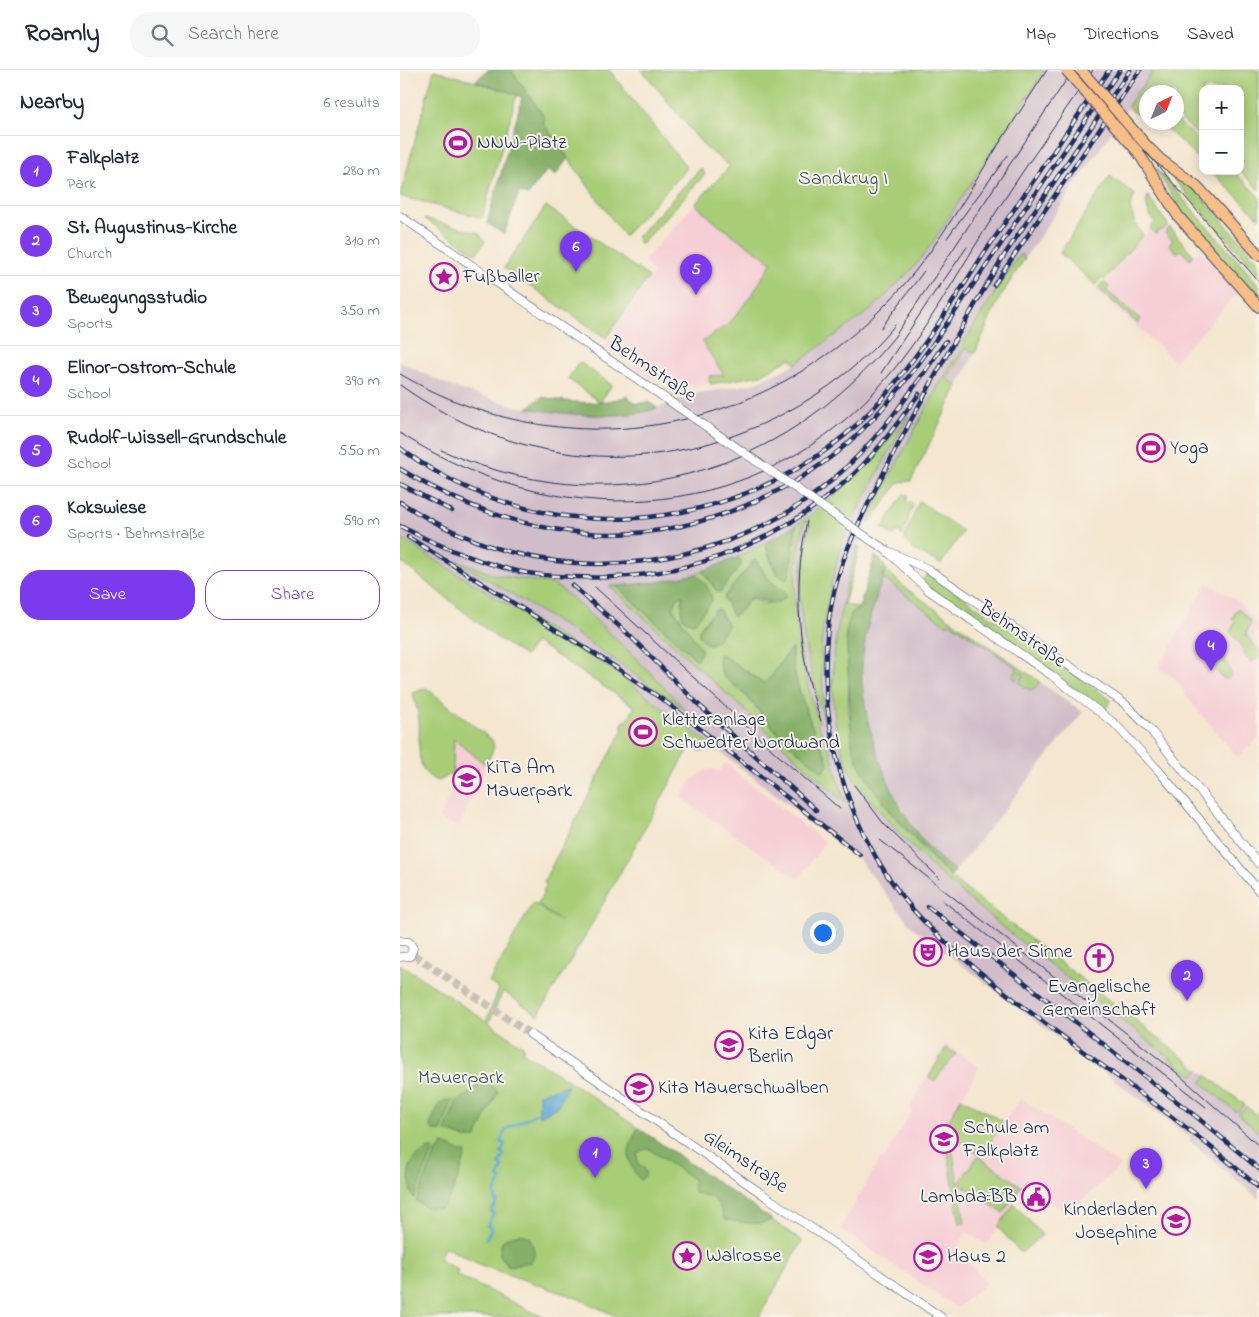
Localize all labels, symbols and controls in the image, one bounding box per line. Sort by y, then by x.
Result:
search box [130,12,480,57]
text: Roamly [25,17,100,52]
icon: search [148,21,176,49]
text: Search here [188,21,279,48]
text: Map [1026,22,1056,48]
text: Directions [1084,22,1159,48]
text: Saved [1187,22,1234,48]
north arrow [1139,85,1184,130]
map controls [1199,85,1244,175]
button: + [1199,85,1244,130]
text: Nearby [20,88,84,118]
text: 6 results [323,91,380,115]
sports icon: NNW-Platz [443,128,473,158]
place label: NNW-Platz [477,129,567,158]
button: − [1199,130,1244,175]
text: Falkplatz [67,145,139,172]
text: 1 [33,159,39,183]
text: 280 m [343,159,380,183]
park label: Sandkrug I [798,165,888,195]
text: Park [67,172,96,196]
text: St. Augustinus-Kirche [67,215,237,242]
text: 2 [32,229,40,253]
text: 310 m [345,229,380,253]
pin: 6 [560,231,592,272]
text: Church [67,242,112,266]
pin: 5 [680,254,712,295]
place icon: Fußballer [429,262,459,292]
place label: Fußballer [462,263,540,292]
text: Bewegungsstudio [67,285,207,312]
text: 3 [33,299,39,323]
text: 350 m [341,299,380,323]
text: Sports [67,312,113,336]
street label: Behmstraße [601,329,702,410]
text: Elinor-Ostrom-Schule [67,355,236,382]
text: 4 [33,369,39,393]
text: 390 m [345,369,380,393]
text: School [67,382,111,406]
text: Rudolf-Wissell-Grundschule [67,425,286,452]
sports icon: Yoga [1136,433,1166,463]
place label: Yoga [1170,434,1209,464]
text: 5 [31,439,41,463]
text: 550 m [338,439,380,463]
text: School [67,452,111,476]
text: Kokswiese [67,495,146,522]
text: 6 [32,509,40,533]
text: 590 m [343,509,380,533]
text: Sports · Behmstraße [67,522,205,546]
button: Save [20,570,195,620]
button: Share [205,570,380,620]
street label: Behmstraße [972,594,1072,676]
pin: 4 [1195,630,1227,671]
place label: Kletteranlage Schwedter Nordwand [662,706,840,758]
sports icon: Kletteranlage Schwedter Nordwand [628,717,658,747]
place label: KiTa Am Mauerpark [486,754,572,806]
school or university icon: KiTa Am Mauerpark [452,765,482,795]
your location [810,920,836,946]
theatre icon: Haus der Sinne [913,937,943,967]
place label: Haus der Sinne [947,938,1073,967]
church icon: Evangelische Gemeinschaft [1084,943,1114,973]
pin: 2 [1171,960,1203,1001]
place label: Evangelische Gemeinschaft [1042,973,1156,1025]
place label: Kita Edgar Berlin [747,1020,834,1072]
school or university icon: Kita Edgar Berlin [714,1030,744,1060]
park label: Mauerpark [418,1064,504,1093]
school or university icon: Kita Mauerschwalben [624,1073,654,1103]
place label: Kita Mauerschwalben [658,1074,829,1103]
place label: Schule am Falkplatz [962,1114,1049,1166]
street label: Gleimstraße [697,1123,793,1201]
school or university icon: Schule am Falkplatz [929,1124,959,1154]
pin: 1 [579,1137,611,1178]
pin: 3 [1130,1148,1162,1189]
public building icon: Lambda::BB [1021,1182,1051,1212]
place label: Lambda::BB [920,1183,1017,1212]
place label: Kinderladen Josephine [1063,1196,1157,1248]
school or university icon: Kinderladen Josephine [1161,1206,1191,1236]
place icon: Walrosse [672,1241,702,1271]
place label: Walrosse [706,1242,782,1271]
school or university icon: Haus 2 [913,1242,943,1272]
place label: Haus 2 [947,1243,1006,1272]

